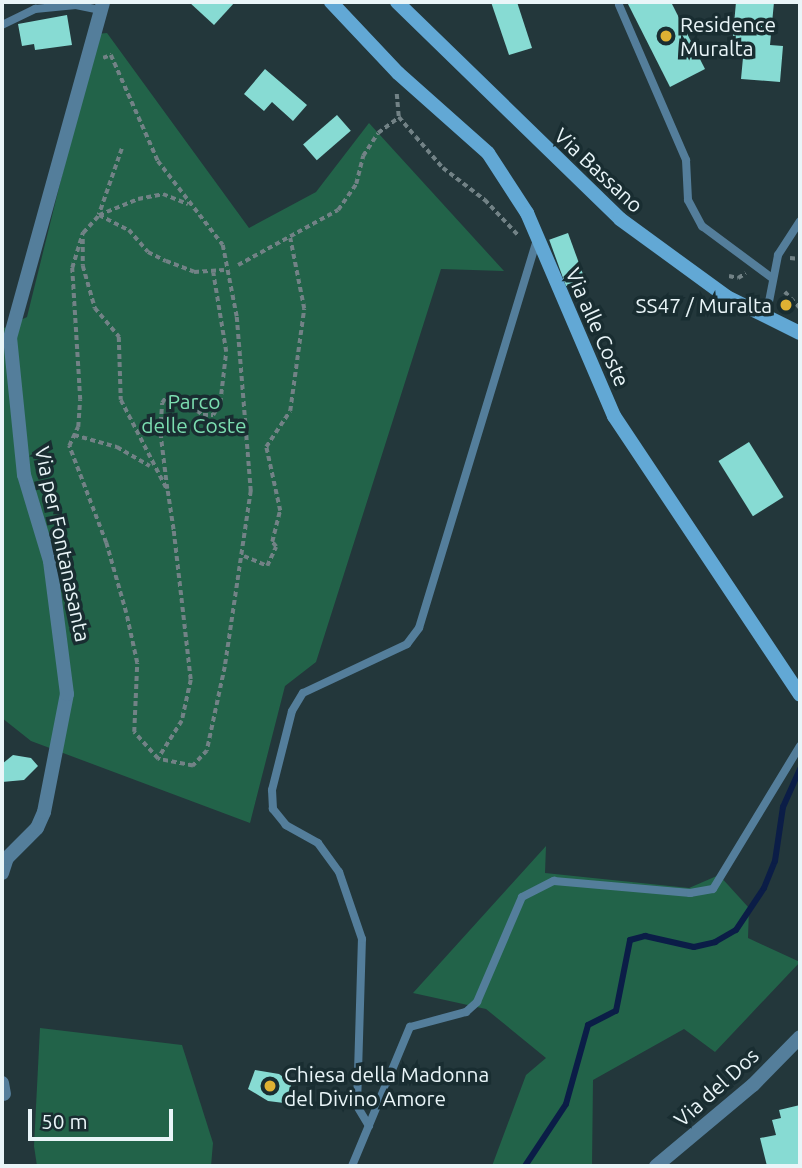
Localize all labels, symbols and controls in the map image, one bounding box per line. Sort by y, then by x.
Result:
place label: Residence Muralta [680,11,776,61]
marker: Residence Muralta [658,28,674,44]
street label: Via Bassano [549,123,649,217]
street label: Via alle Coste [561,264,635,390]
place label: SS47 / Muralta [635,292,772,318]
marker: SS47 / Muralta [778,297,794,313]
park label: Parco delle Coste [141,388,247,438]
street label: Via per Fontanasanta [30,444,96,644]
street label: Via del Dos [669,1042,763,1132]
place label: Chiesa della Madonna del Divino Amore [284,1061,489,1111]
marker: Chiesa della Madonna del Divino Amore [262,1078,278,1094]
scale bar [32,1094,177,1138]
text: 50 m [41,1109,88,1133]

